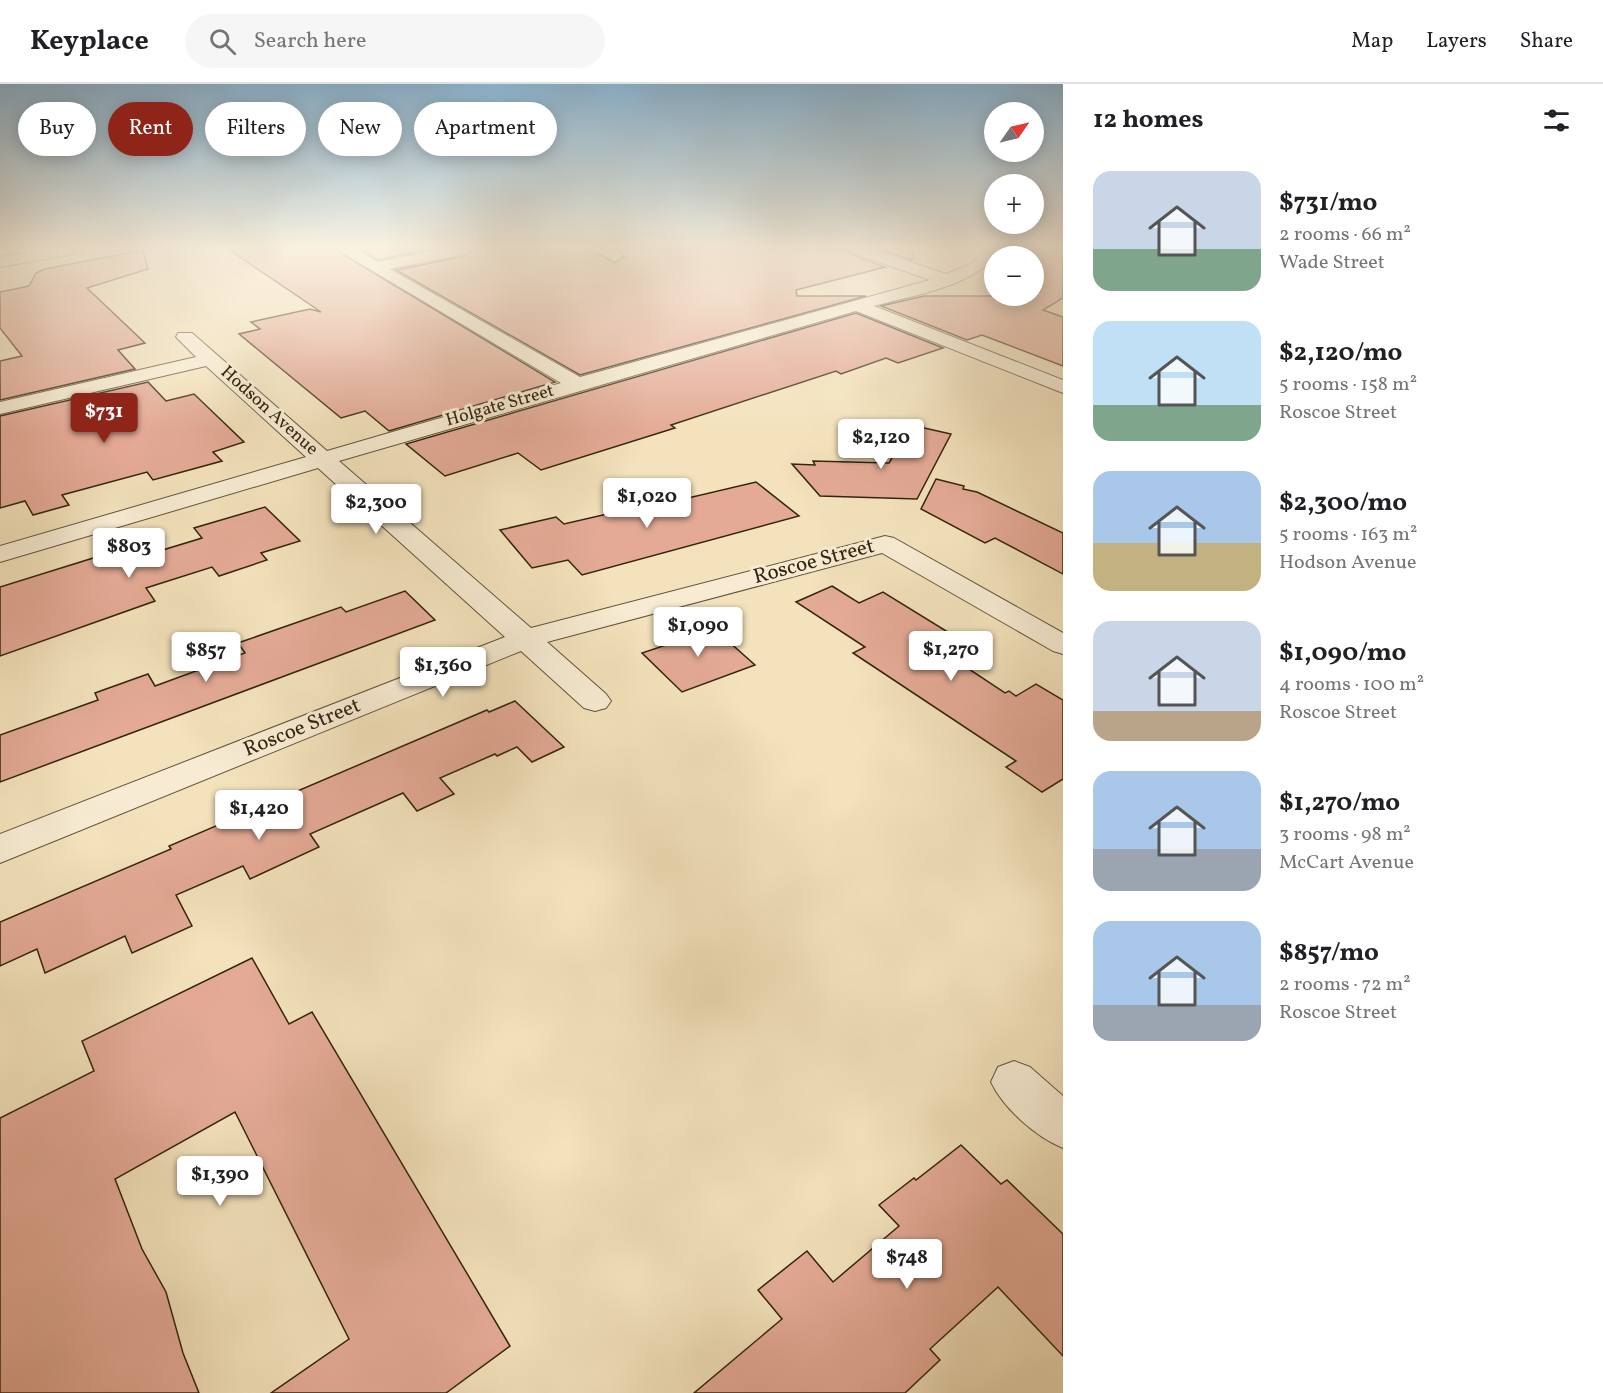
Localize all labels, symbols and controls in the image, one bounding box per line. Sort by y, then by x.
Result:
search box [185,14,605,68]
text: Keyplace [30,22,149,61]
icon: search [206,25,239,58]
text: Search here [254,26,366,57]
text: Map [1351,27,1393,56]
text: Layers [1426,27,1487,56]
text: Share [1520,27,1573,56]
chip: Buy [18,102,96,156]
chip: Rent [108,102,193,156]
chip: Filters [205,102,306,156]
chip: New [318,102,402,156]
chip: Apartment [414,102,557,156]
north arrow [984,102,1044,162]
map controls [984,102,1044,306]
text: 12 homes [1093,102,1204,138]
icon: filters [1540,104,1573,137]
button: + [984,174,1044,234]
text: $731/mo [1279,185,1377,221]
icon: home [1141,195,1213,267]
text: 2 rooms · 66 m² [1279,221,1411,249]
button: − [984,246,1044,306]
text: Wade Street [1279,249,1385,277]
text: $2,120/mo [1279,335,1402,371]
icon: home [1141,345,1213,417]
street label: Hodson Avenue [215,360,323,462]
text: 5 rooms · 158 m² [1279,371,1417,399]
street label: Holgate Street [443,379,557,433]
pin: $731 [68,393,140,444]
text: $731 [85,398,123,426]
text: Roscoe Street [1279,399,1397,427]
pin: $2,120 [832,419,930,470]
text: $2,120 [852,424,910,452]
pin: $1,020 [598,478,696,529]
text: $1,020 [617,483,677,511]
pin: $2,300 [327,484,425,535]
text: $2,300/mo [1279,485,1407,521]
text: $2,300 [345,489,407,517]
icon: home [1141,495,1213,567]
text: 5 rooms · 163 m² [1279,521,1417,549]
pin: $803 [93,528,165,579]
street label: Roscoe Street [750,532,878,592]
text: $803 [107,533,151,561]
text: Hodson Avenue [1279,549,1417,577]
pin: $1,090 [649,607,747,658]
text: $1,090 [668,612,728,640]
pin: $1,270 [902,631,1000,682]
pin: $857 [170,632,242,683]
text: $1,090/mo [1279,635,1406,671]
text: $1,270 [923,636,979,664]
text: $857 [186,637,226,665]
icon: home [1141,645,1213,717]
pin: $1,360 [394,647,492,698]
text: $1,360 [414,652,472,680]
text: 4 rooms · 100 m² [1279,671,1424,699]
street label: Roscoe Street [239,691,365,765]
text: Roscoe Street [1279,699,1397,727]
text: $1,270/mo [1279,785,1400,821]
pin: $1,420 [210,790,308,841]
text: $1,420 [229,795,289,823]
icon: home [1141,795,1213,867]
text: 3 rooms · 98 m² [1279,821,1411,849]
text: McCart Avenue [1279,849,1414,877]
text: $857/mo [1279,935,1379,971]
icon: home [1141,945,1213,1017]
text: 2 rooms · 72 m² [1279,971,1411,999]
text: Roscoe Street [1279,999,1397,1027]
pin: $1,390 [171,1156,269,1207]
text: $1,390 [191,1161,249,1189]
pin: $748 [871,1239,943,1290]
text: $748 [886,1244,928,1272]

